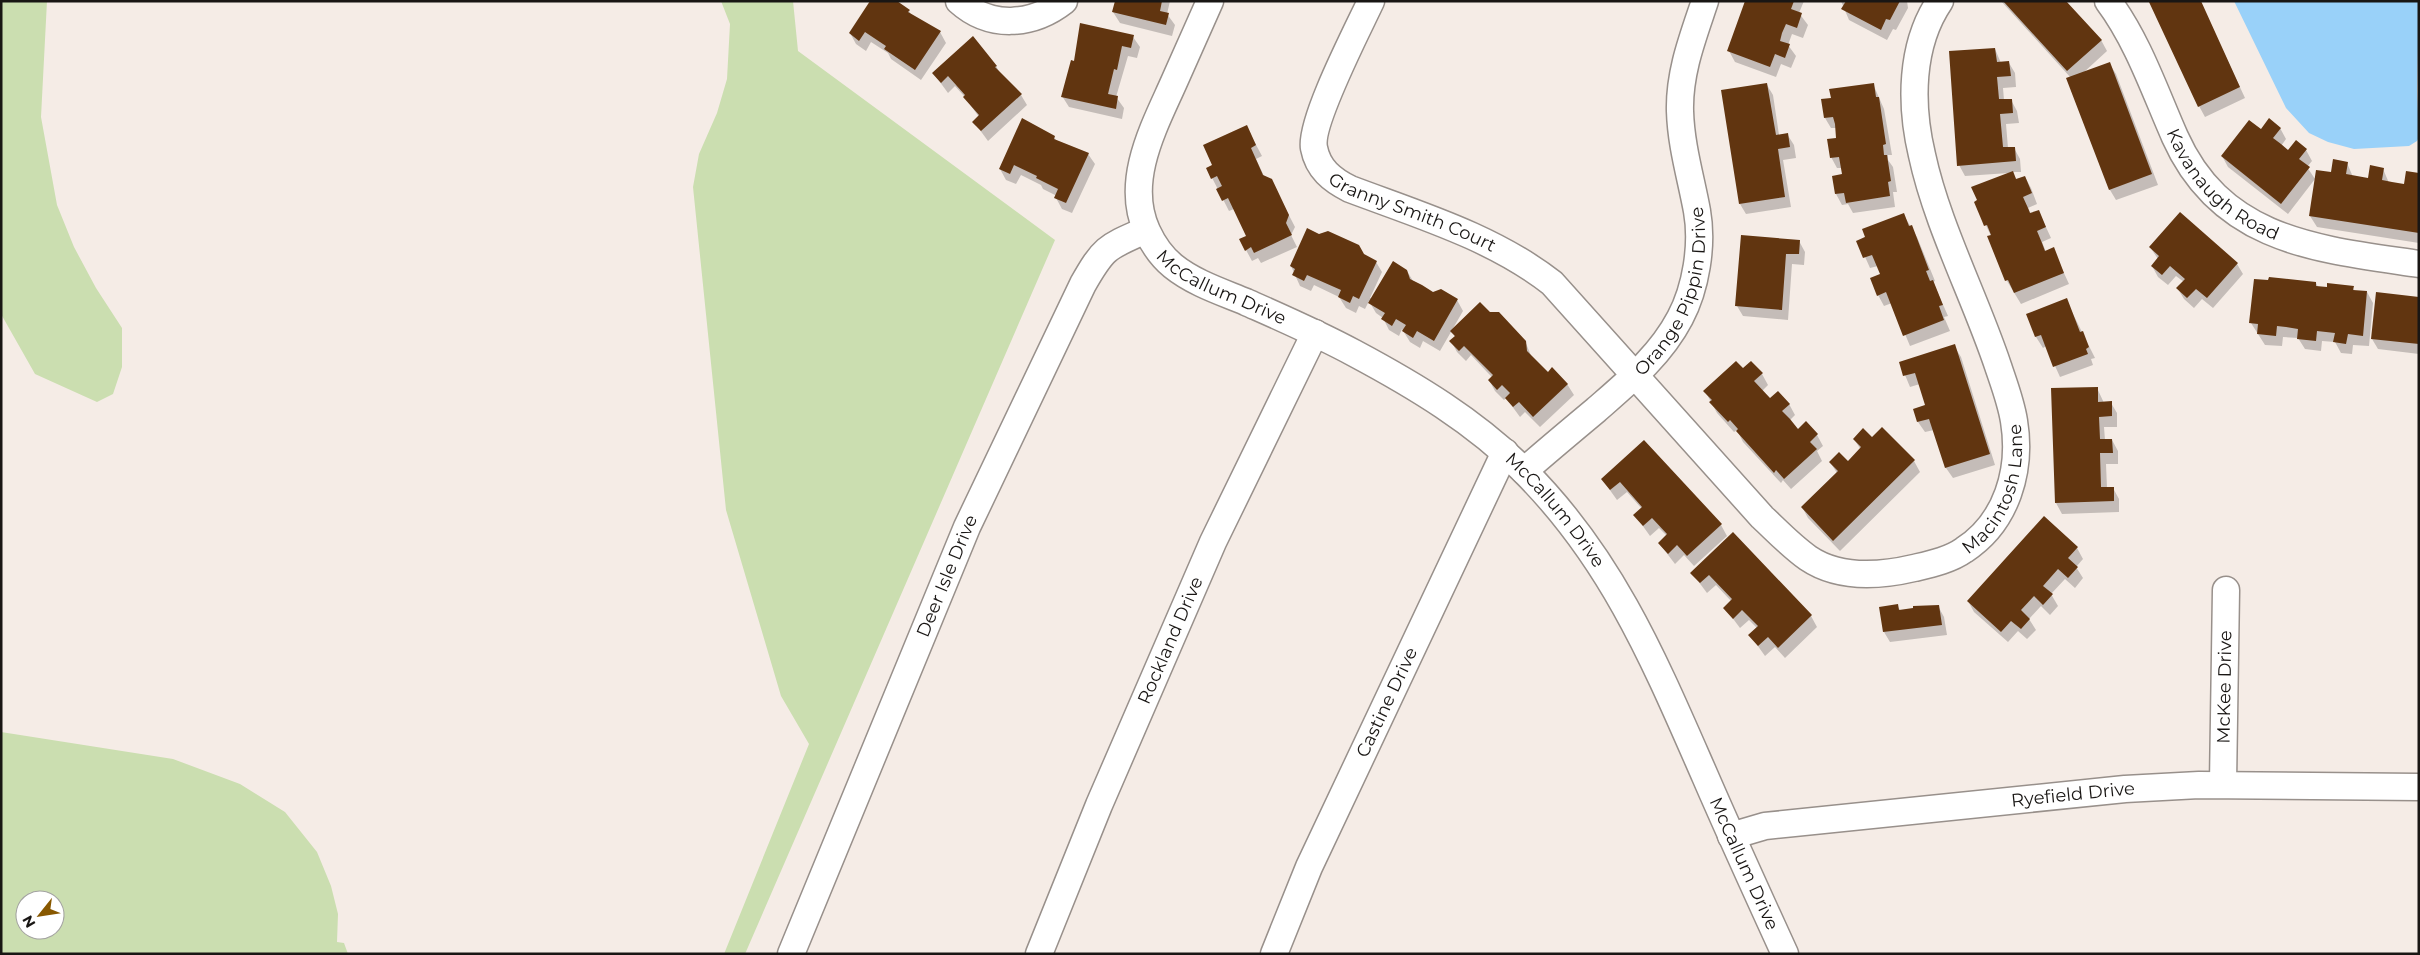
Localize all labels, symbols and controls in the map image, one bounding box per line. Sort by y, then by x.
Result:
street label: Kavanaugh Road [2162,125,2282,245]
street label: Granny Smith Court [1324,168,1500,257]
street label: Orange Pippin Drive [1630,205,1710,380]
street label: McCallum Drive [1152,245,1290,329]
street label: Macintosh Lane [1958,423,2027,559]
street label: McCallum Drive [1501,448,1609,572]
street label: Deer Isle Drive [912,511,982,640]
street label: Rockland Drive [1133,573,1208,708]
street label: McKee Drive [2213,630,2236,744]
street label: Castine Drive [1351,644,1422,761]
street label: Ryefield Drive [2010,777,2135,812]
street label: McCallum Drive [1705,794,1784,934]
north arrow [15,890,65,940]
text: N [18,912,39,931]

